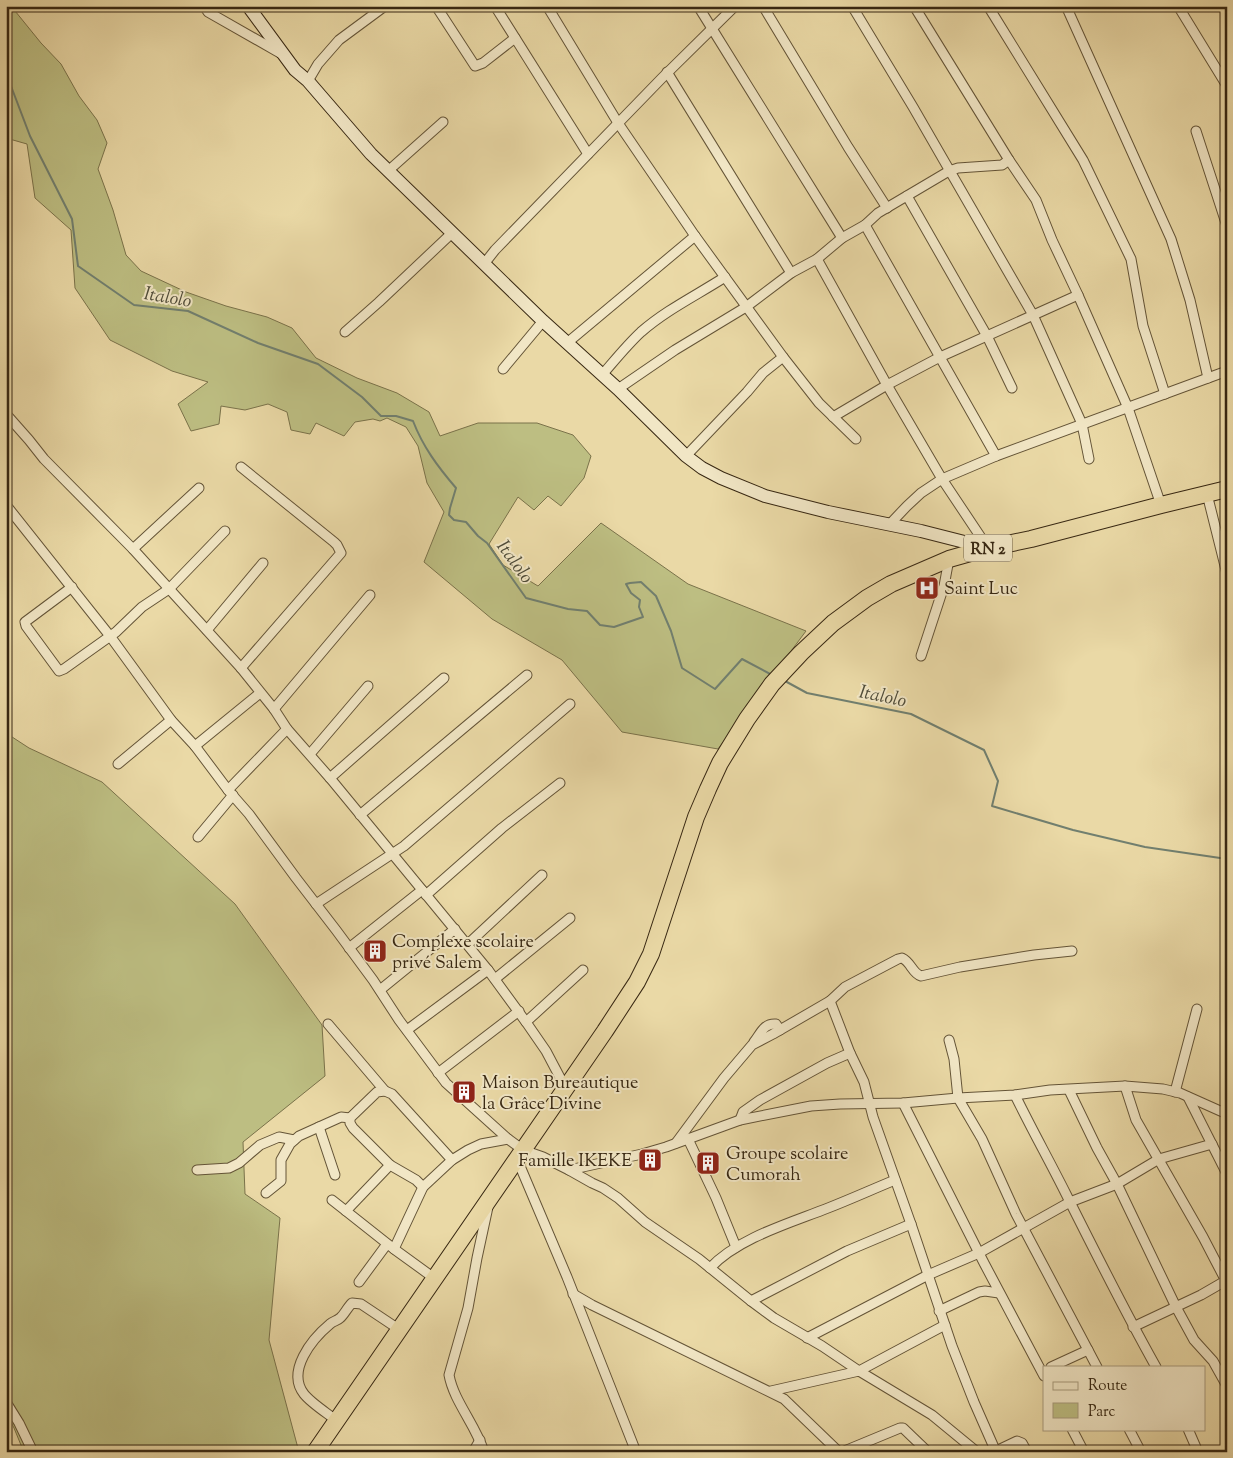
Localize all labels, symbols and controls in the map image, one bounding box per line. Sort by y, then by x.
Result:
water label: Italolo [142,281,193,316]
road number: RN 2 [964,534,1012,562]
water label: Italolo [489,535,539,590]
hospital icon: Saint Luc [914,575,940,601]
place label: Saint Luc [944,577,1018,603]
water label: Italolo [856,679,909,716]
place label: Complexe scolaire privé Salem [392,930,534,977]
building icon: Complexe scolaire privé Salem [362,938,388,964]
place label: Maison Bureautique la Grâce Divine [482,1071,638,1118]
building icon: Maison Bureautique la Grâce Divine [451,1079,477,1105]
place label: Groupe scolaire Cumorah [726,1142,848,1189]
building icon: Famille IKEKE [637,1147,663,1173]
place label: Famille IKEKE [518,1149,632,1175]
building icon: Groupe scolaire Cumorah [695,1150,721,1176]
legend [1043,1366,1206,1430]
text: Route [1088,1376,1127,1397]
text: Parc [1088,1402,1116,1423]

